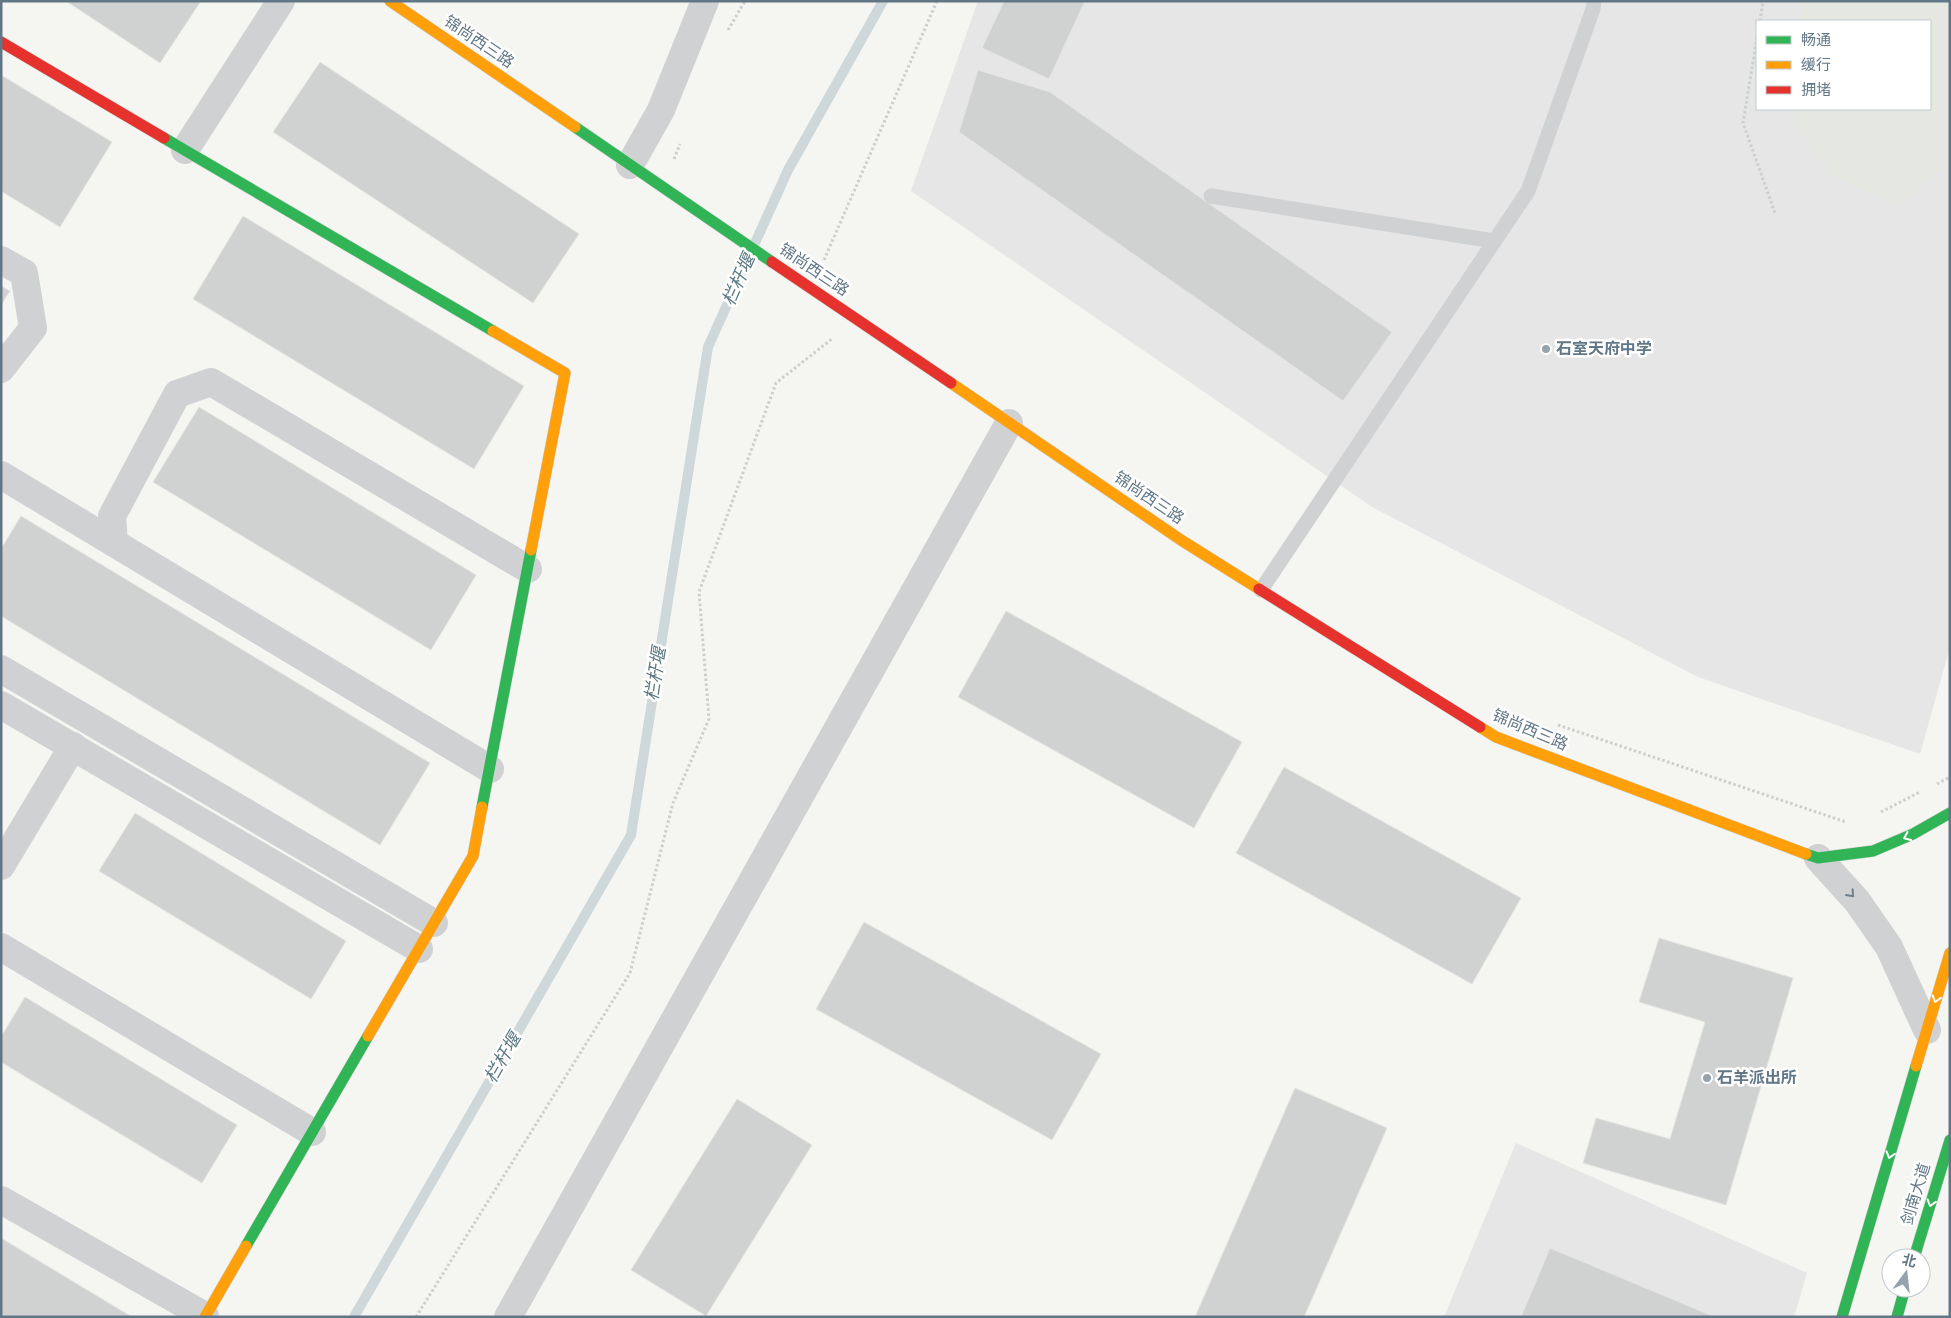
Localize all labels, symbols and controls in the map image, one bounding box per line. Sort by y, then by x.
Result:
street label: 锦尚西三路 [440,11,518,73]
legend [1756,20,1931,110]
text: 畅通 [1801,30,1831,51]
text: 缓行 [1801,55,1831,76]
text: 拥堵 [1801,80,1831,101]
street label: 锦尚西三路 [775,239,853,301]
water label: 栏杆堰 [717,248,763,310]
place label: 石室天府中学 [1556,338,1652,360]
marker: 石室天府中学 [1540,343,1552,355]
street label: 锦尚西三路 [1110,467,1188,529]
water label: 栏杆堰 [639,642,673,703]
street label: 锦尚西三路 [1489,704,1571,756]
one-way arrow [1903,830,1912,841]
one-way arrow [1845,888,1854,897]
one-way arrow [1931,995,1941,1003]
water label: 栏杆堰 [479,1026,529,1088]
place label: 石羊派出所 [1717,1067,1797,1089]
marker: 石羊派出所 [1701,1072,1713,1084]
one-way arrow [1885,1151,1895,1159]
street label: 剑南大道 [1896,1160,1936,1228]
one-way arrow [1926,1199,1936,1207]
north arrow [1881,1248,1931,1298]
text: 北 [1900,1250,1918,1273]

